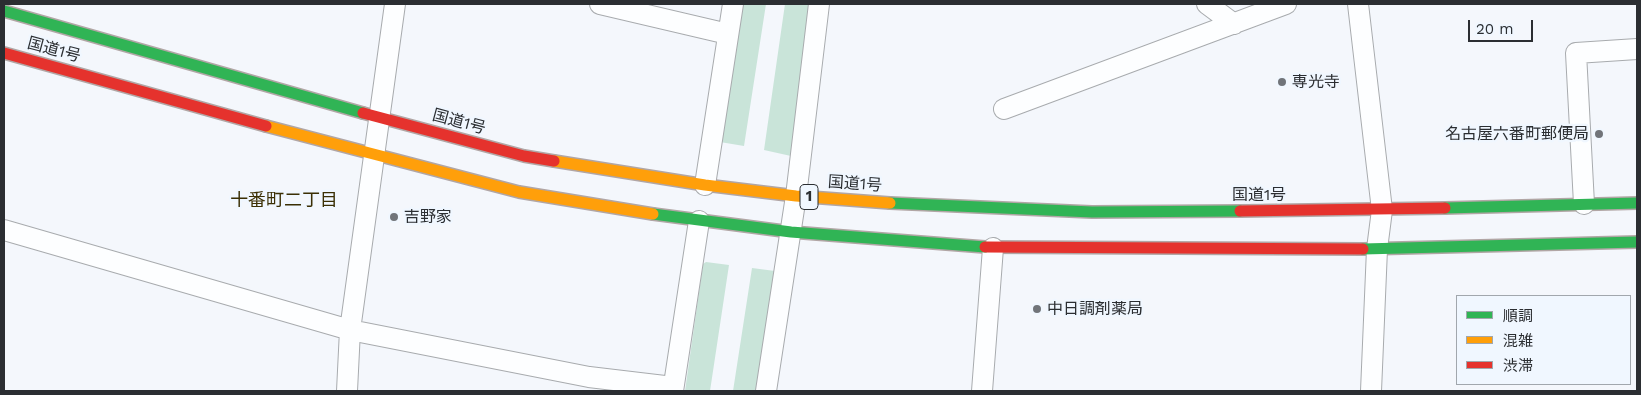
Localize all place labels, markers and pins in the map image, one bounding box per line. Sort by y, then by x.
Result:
place label: 専光寺 [1292,72,1340,92]
marker: 専光寺 [1276,76,1288,88]
place label: 名古屋六番町郵便局 [1445,124,1589,144]
marker: 名古屋六番町郵便局 [1593,128,1605,140]
place label: 吉野家 [404,207,452,227]
marker: 吉野家 [388,211,400,223]
place label: 中日調剤薬局 [1047,299,1143,319]
marker: 中日調剤薬局 [1031,303,1043,315]

